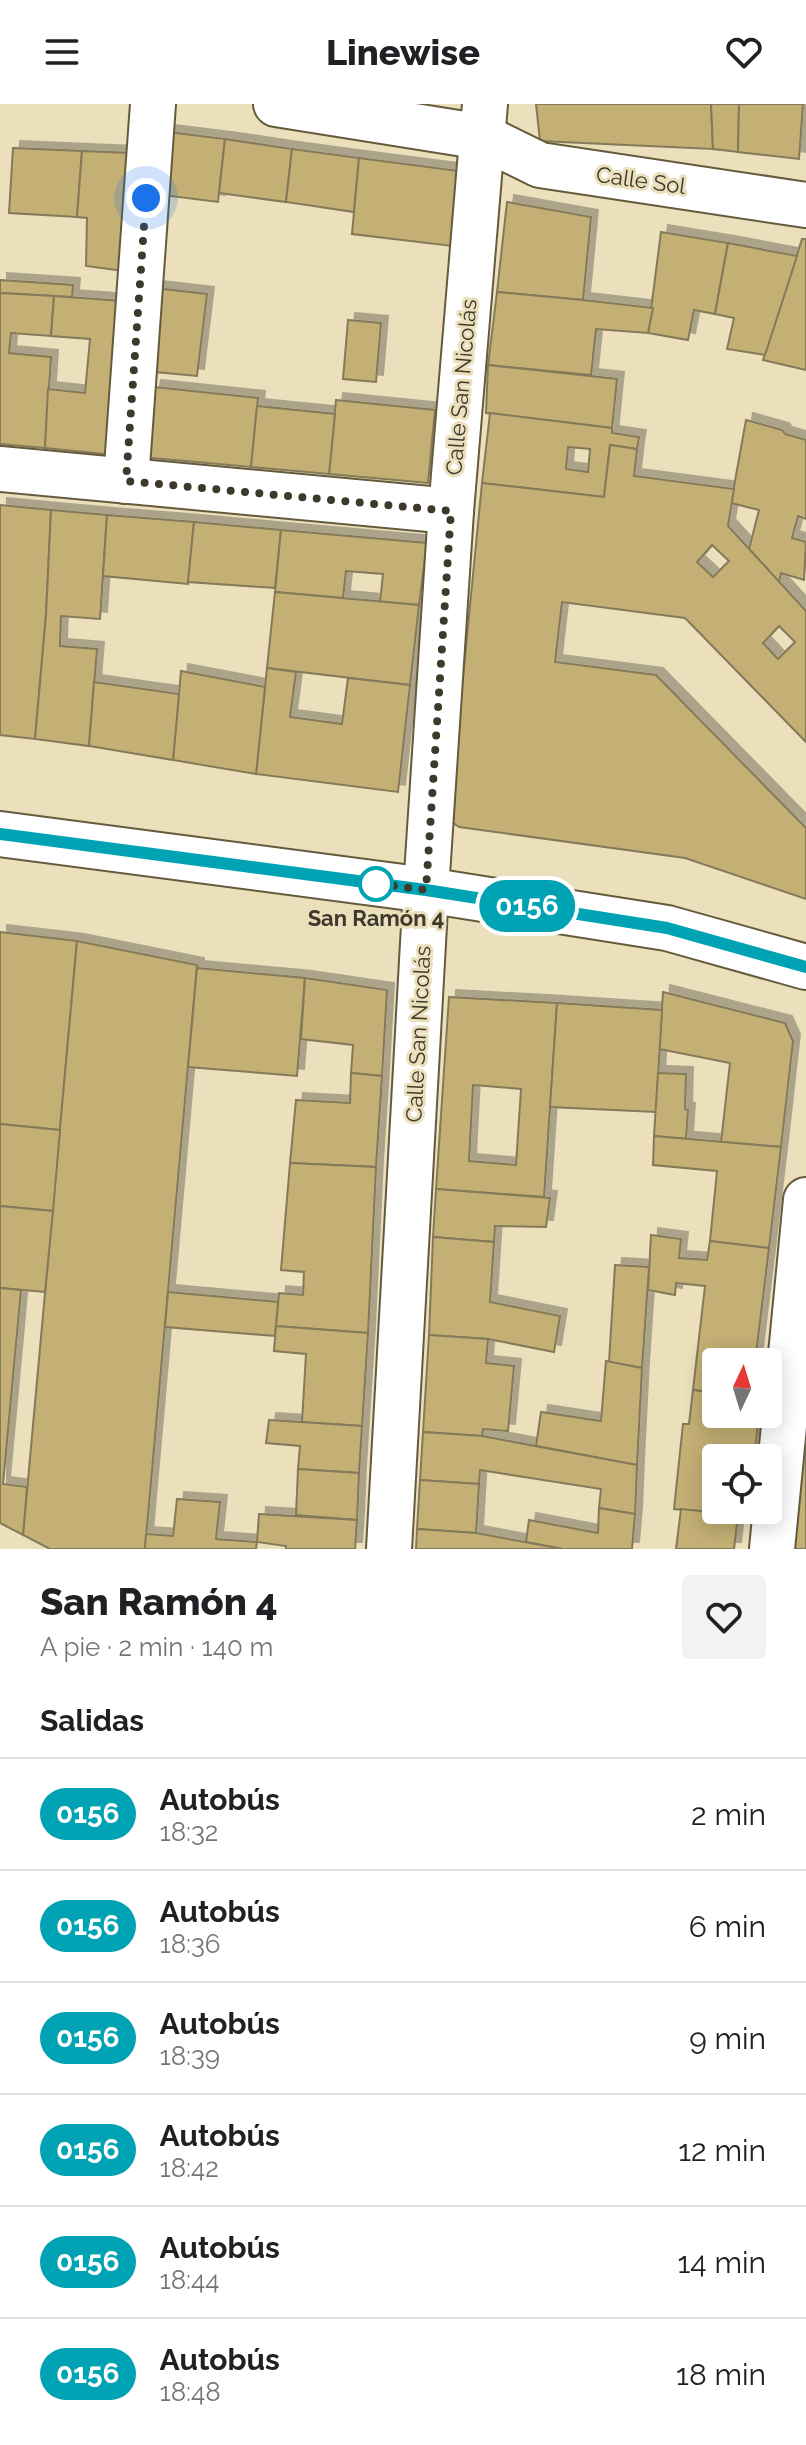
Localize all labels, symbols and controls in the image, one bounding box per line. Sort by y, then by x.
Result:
icon: menu [40,30,84,74]
icon: heart [722,30,766,74]
text: Linewise [326,31,480,73]
street label: Calle Sol [595,161,687,199]
your location [126,178,166,218]
street label: Calle San Nicolás [440,298,482,476]
marker: San Ramón 4 [359,867,393,901]
line badge: 0156 [471,880,583,932]
text: 0156 [495,889,559,922]
place label: San Ramón 4 [308,905,444,931]
street label: Calle San Nicolás [400,945,436,1123]
north arrow [702,1348,782,1428]
map controls [702,1348,782,1524]
button: locate [702,1444,782,1524]
button: heart [682,1575,766,1659]
text: San Ramón 4 [40,1579,278,1624]
text: A pie · 2 min · 140 m [40,1632,273,1662]
text: Salidas [40,1703,144,1738]
text: Autobús [160,1782,280,1817]
text: 0156 [56,1797,120,1830]
text: 2 min [691,1797,766,1832]
text: 18:32 [160,1817,218,1847]
text: Autobús [160,1894,280,1929]
text: 0156 [56,1909,120,1942]
text: 6 min [689,1909,766,1944]
text: 18:36 [160,1929,221,1959]
text: Autobús [160,2006,280,2041]
text: 0156 [56,2021,120,2054]
text: 9 min [689,2021,766,2056]
text: 18:39 [160,2041,220,2071]
text: Autobús [160,2118,280,2153]
text: 0156 [56,2133,120,2166]
text: 12 min [678,2133,766,2168]
text: 18:42 [160,2153,219,2183]
text: Autobús [160,2230,280,2265]
text: 0156 [56,2245,120,2278]
text: 14 min [678,2245,766,2280]
text: 18:44 [160,2265,219,2295]
text: Autobús [160,2342,280,2377]
text: 0156 [56,2357,120,2390]
text: 18 min [676,2357,766,2392]
text: 18:48 [160,2377,221,2407]

